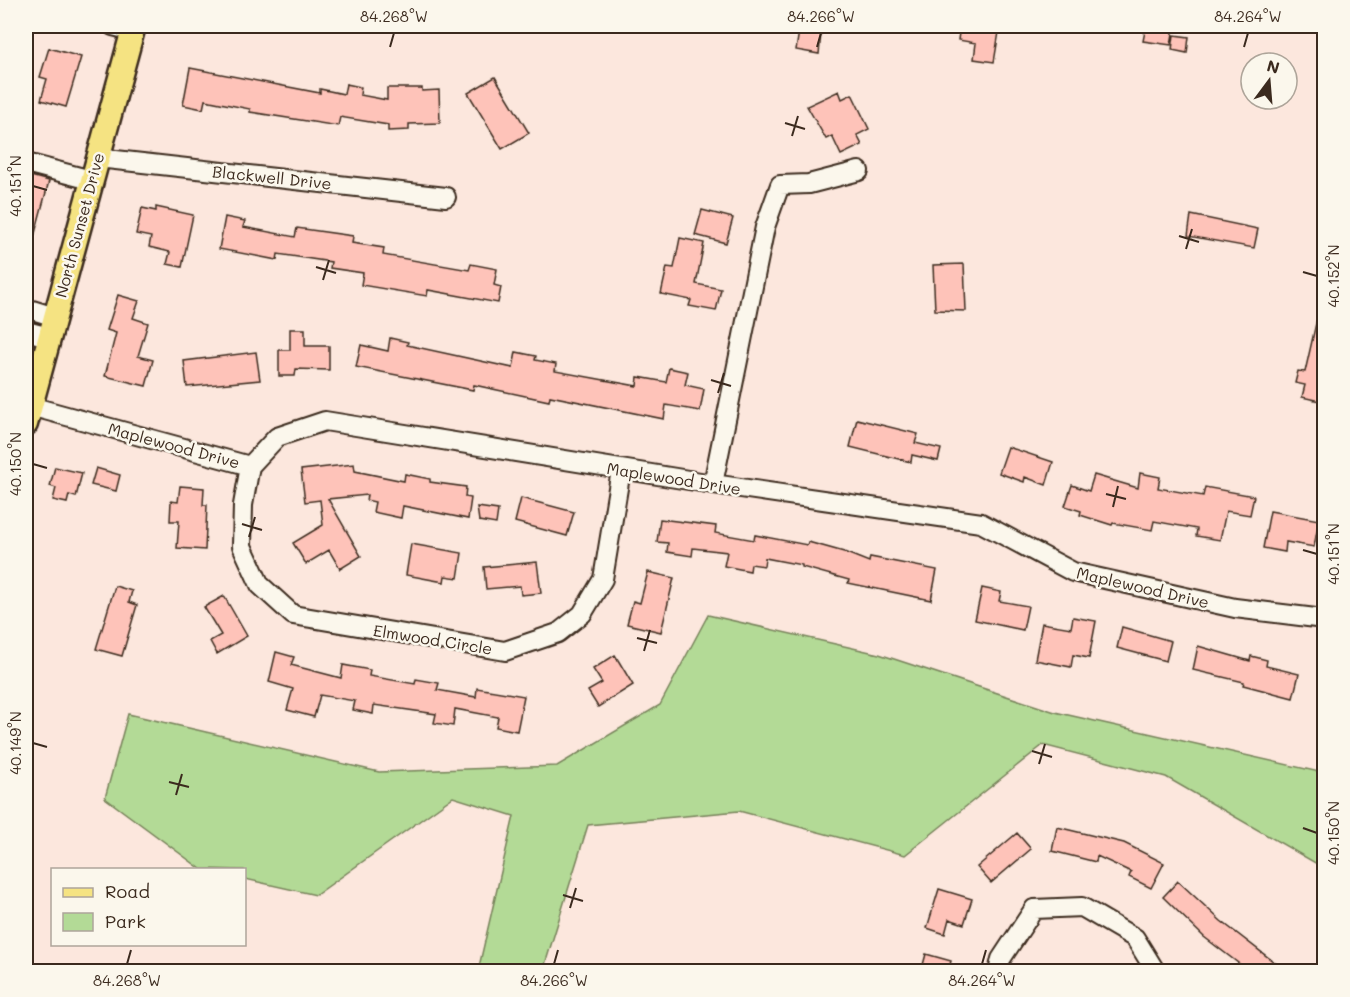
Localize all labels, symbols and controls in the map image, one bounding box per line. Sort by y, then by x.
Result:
text: 84.268°W [360,6,428,26]
text: 84.266°W [787,6,855,26]
text: 84.264°W [1214,6,1282,26]
north arrow [1239,51,1299,111]
text: N [1265,54,1282,78]
street label: North Sunset Drive [50,150,108,300]
text: 40.151°N [5,155,25,217]
street label: Blackwell Drive [211,160,333,194]
text: 40.152°N [1323,244,1343,308]
street label: Maplewood Drive [106,417,242,473]
text: 40.150°N [5,432,25,496]
street label: Maplewood Drive [605,457,743,499]
text: 40.151°N [1323,523,1343,585]
street label: Maplewood Drive [1075,562,1211,612]
street label: Elmwood Circle [372,619,494,659]
text: 40.149°N [5,711,25,775]
text: 40.150°N [1323,801,1343,865]
legend [51,868,246,946]
text: Road [105,879,150,903]
text: Park [105,909,146,933]
text: 84.268°W [93,970,161,990]
text: 84.266°W [520,970,588,990]
text: 84.264°W [948,970,1016,990]

